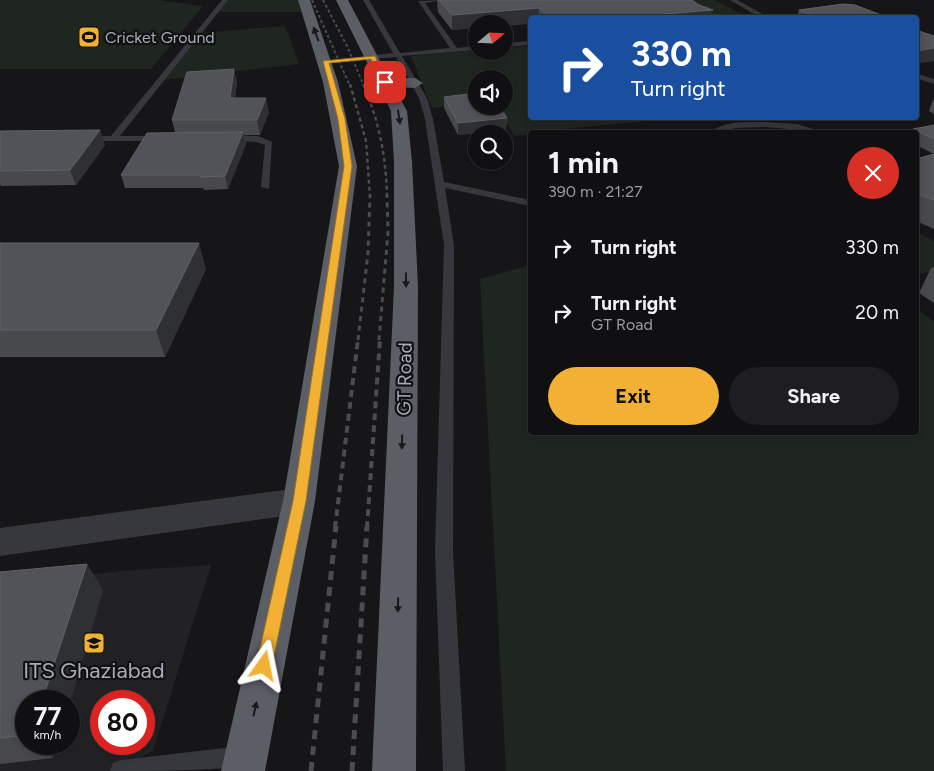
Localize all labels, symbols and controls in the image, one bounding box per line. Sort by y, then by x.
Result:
north arrow [468,15,512,60]
map controls [468,15,513,170]
sports icon: Cricket Ground [77,25,101,49]
one-way arrow [312,26,320,41]
place label: Cricket Ground [105,28,215,47]
text: 330 m [631,33,731,75]
icon: right [548,35,613,100]
pin [364,61,406,103]
icon: arrive [371,68,399,96]
button: sound [468,70,513,115]
text: Turn right [631,75,726,102]
one-way arrow [395,110,403,126]
button: search [468,125,513,170]
text: 1 min [548,144,619,181]
button: close [847,147,899,199]
text: 390 m · 21:27 [548,182,643,201]
icon: right [548,234,576,262]
text: Turn right [591,236,677,259]
text: 330 m [845,236,899,259]
one-way arrow [402,272,410,288]
text: Turn right [591,292,677,315]
icon: right [548,299,576,327]
text: 20 m [855,301,899,324]
text: GT Road [591,315,653,334]
street label: GT Road [392,342,417,416]
button: Exit [548,367,719,425]
button: Share [729,367,899,425]
one-way arrow [398,434,406,450]
one-way arrow [394,597,402,613]
school or university icon: ITS Ghaziabad [82,631,106,655]
position arrow [237,639,289,691]
place label: ITS Ghaziabad [23,657,165,684]
speed limit sign: 80 [90,690,155,755]
text: 77 [34,701,61,731]
one-way arrow [251,702,259,717]
text: km/h [34,728,61,742]

